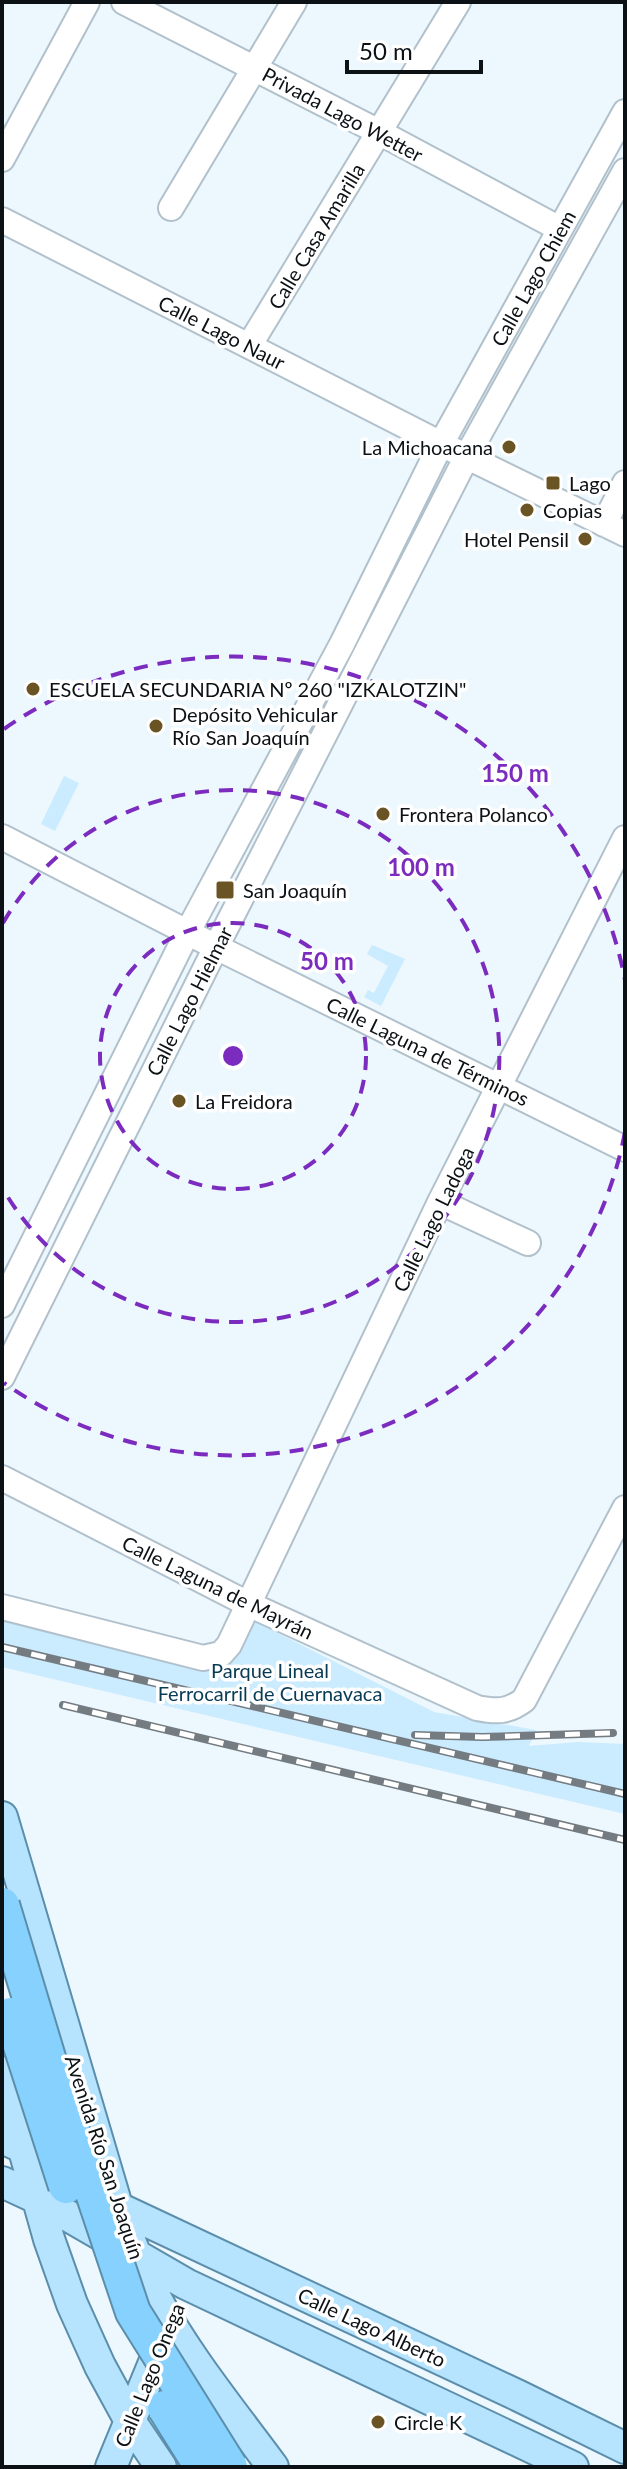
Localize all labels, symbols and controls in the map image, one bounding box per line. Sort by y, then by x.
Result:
scale bar [347,24,481,74]
text: 50 m [359,36,413,65]
street label: Privada Lago Wetter [259,62,428,167]
street label: Calle Casa Amarilla [263,159,369,313]
street label: Calle Lago Chiem [486,206,580,350]
street label: Calle Lago Naur [155,290,290,374]
place label: La Michoacana [362,435,493,459]
marker: La Michoacana [500,438,518,456]
place label: Lago [569,471,611,495]
marker: Lago [544,474,562,492]
place label: Copias [543,498,602,522]
marker: Copias [518,501,536,519]
place label: Hotel Pensil [464,527,569,551]
marker: Hotel Pensil [576,530,594,548]
place label: ESCUELA SECUNDARIA Nº 260 "IZKALOTZIN" [49,677,466,701]
marker: ESCUELA SECUNDARIA Nº 260 "IZKALOTZIN" [24,680,42,698]
place label: Depósito Vehicular Río San Joaquín [172,702,338,749]
marker: Depósito Vehicular Río San Joaquín [147,717,165,735]
text: 150 m [481,758,549,787]
place label: Frontera Polanco [399,802,548,826]
marker: Frontera Polanco [374,805,392,823]
text: 100 m [387,852,455,881]
place label: San Joaquín [243,878,347,902]
marker: San Joaquín [214,879,236,901]
street label: Calle Lago Hielmar [141,922,237,1080]
text: 50 m [300,946,354,975]
street label: Calle Laguna de Términos [323,991,533,1111]
centre of rings [219,1042,247,1070]
place label: La Freidora [195,1089,293,1113]
marker: La Freidora [170,1092,188,1110]
street label: Calle Lago Ladoga [388,1143,478,1295]
street label: Calle Laguna de Mayrán [118,1530,318,1644]
park label: Parque Lineal Ferrocarril de Cuernavaca [158,1658,382,1705]
street label: Avenida Río San Joaquín [61,2052,149,2262]
street label: Calle Lago Alberto [294,2282,450,2372]
street label: Calle Lago Onega [109,2299,189,2451]
place label: Circle K [394,2410,463,2434]
marker: Circle K [369,2413,387,2431]

